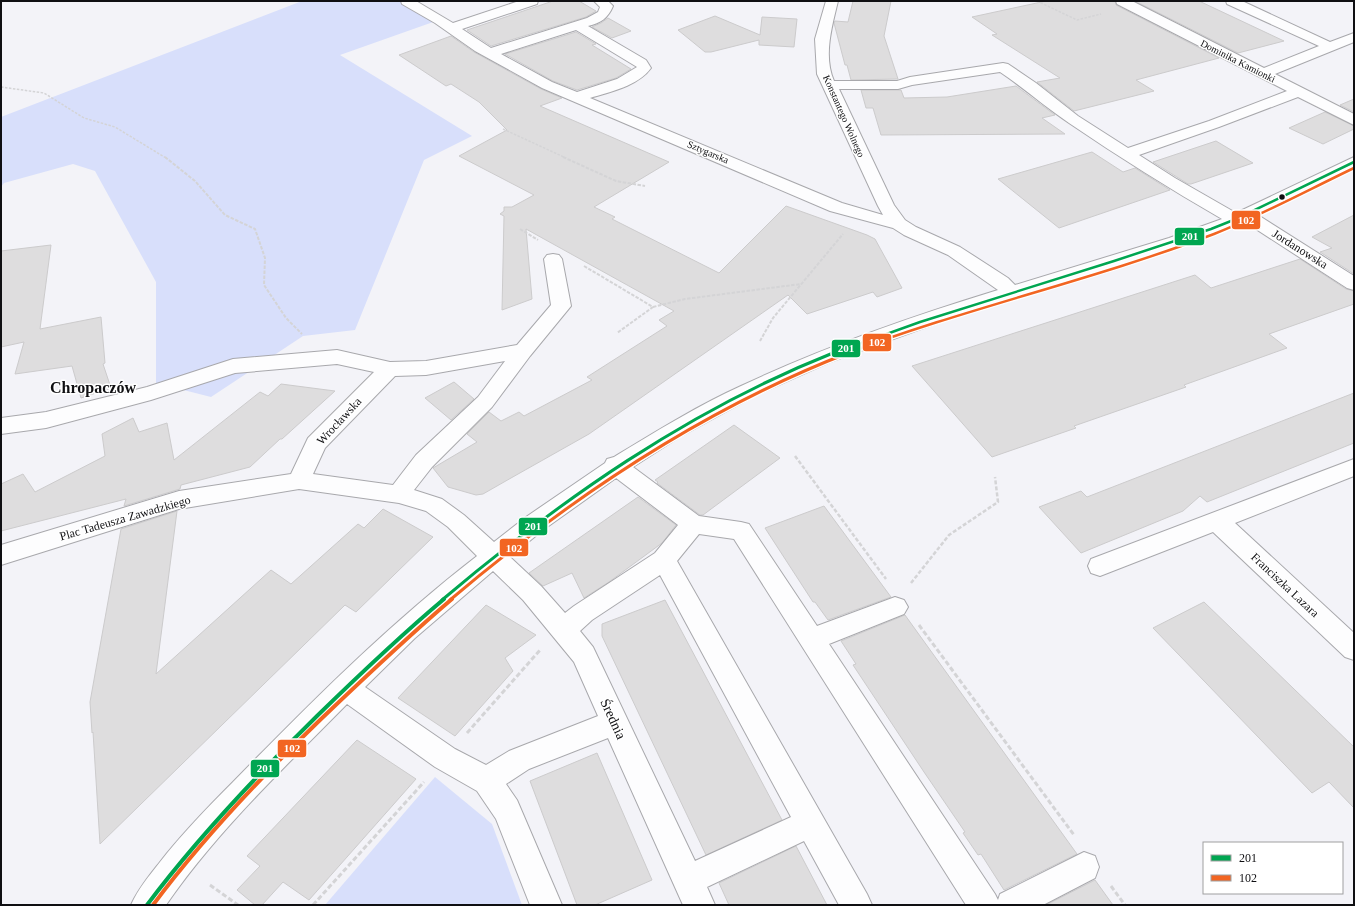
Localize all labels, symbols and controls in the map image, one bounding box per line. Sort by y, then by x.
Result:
street label: Dominika Kamionki [1199,37,1277,85]
street label: Konstantego Wolnego [821,73,867,159]
street label: Sztygarska [686,138,731,166]
unlabelled marker [1277,192,1287,202]
line badge: 102 [1231,210,1261,230]
text: 102 [1238,214,1255,226]
street label: Jordanowska [1270,226,1331,272]
line badge: 201 [1174,227,1205,246]
text: 201 [1182,230,1198,242]
line badge: 102 [862,333,892,352]
text: 102 [869,336,886,348]
line badge: 201 [831,339,861,358]
text: 201 [838,342,854,354]
district label: Chropaczów [50,379,136,397]
street label: Wrocławska [314,394,365,448]
street label: Plac Tadeusza Zawadzkiego [58,493,192,543]
line badge: 201 [518,517,548,536]
text: 201 [525,520,541,532]
line badge: 102 [499,538,529,557]
text: 102 [506,542,523,554]
street label: Franciszka Lazara [1248,550,1322,620]
street label: Średnia [597,696,630,742]
line badge: 102 [277,739,307,758]
text: 102 [284,742,301,754]
line badge: 201 [250,759,280,778]
text: 201 [257,762,273,774]
legend [1203,842,1343,894]
text: 201 [1239,851,1257,865]
text: 102 [1239,871,1257,885]

